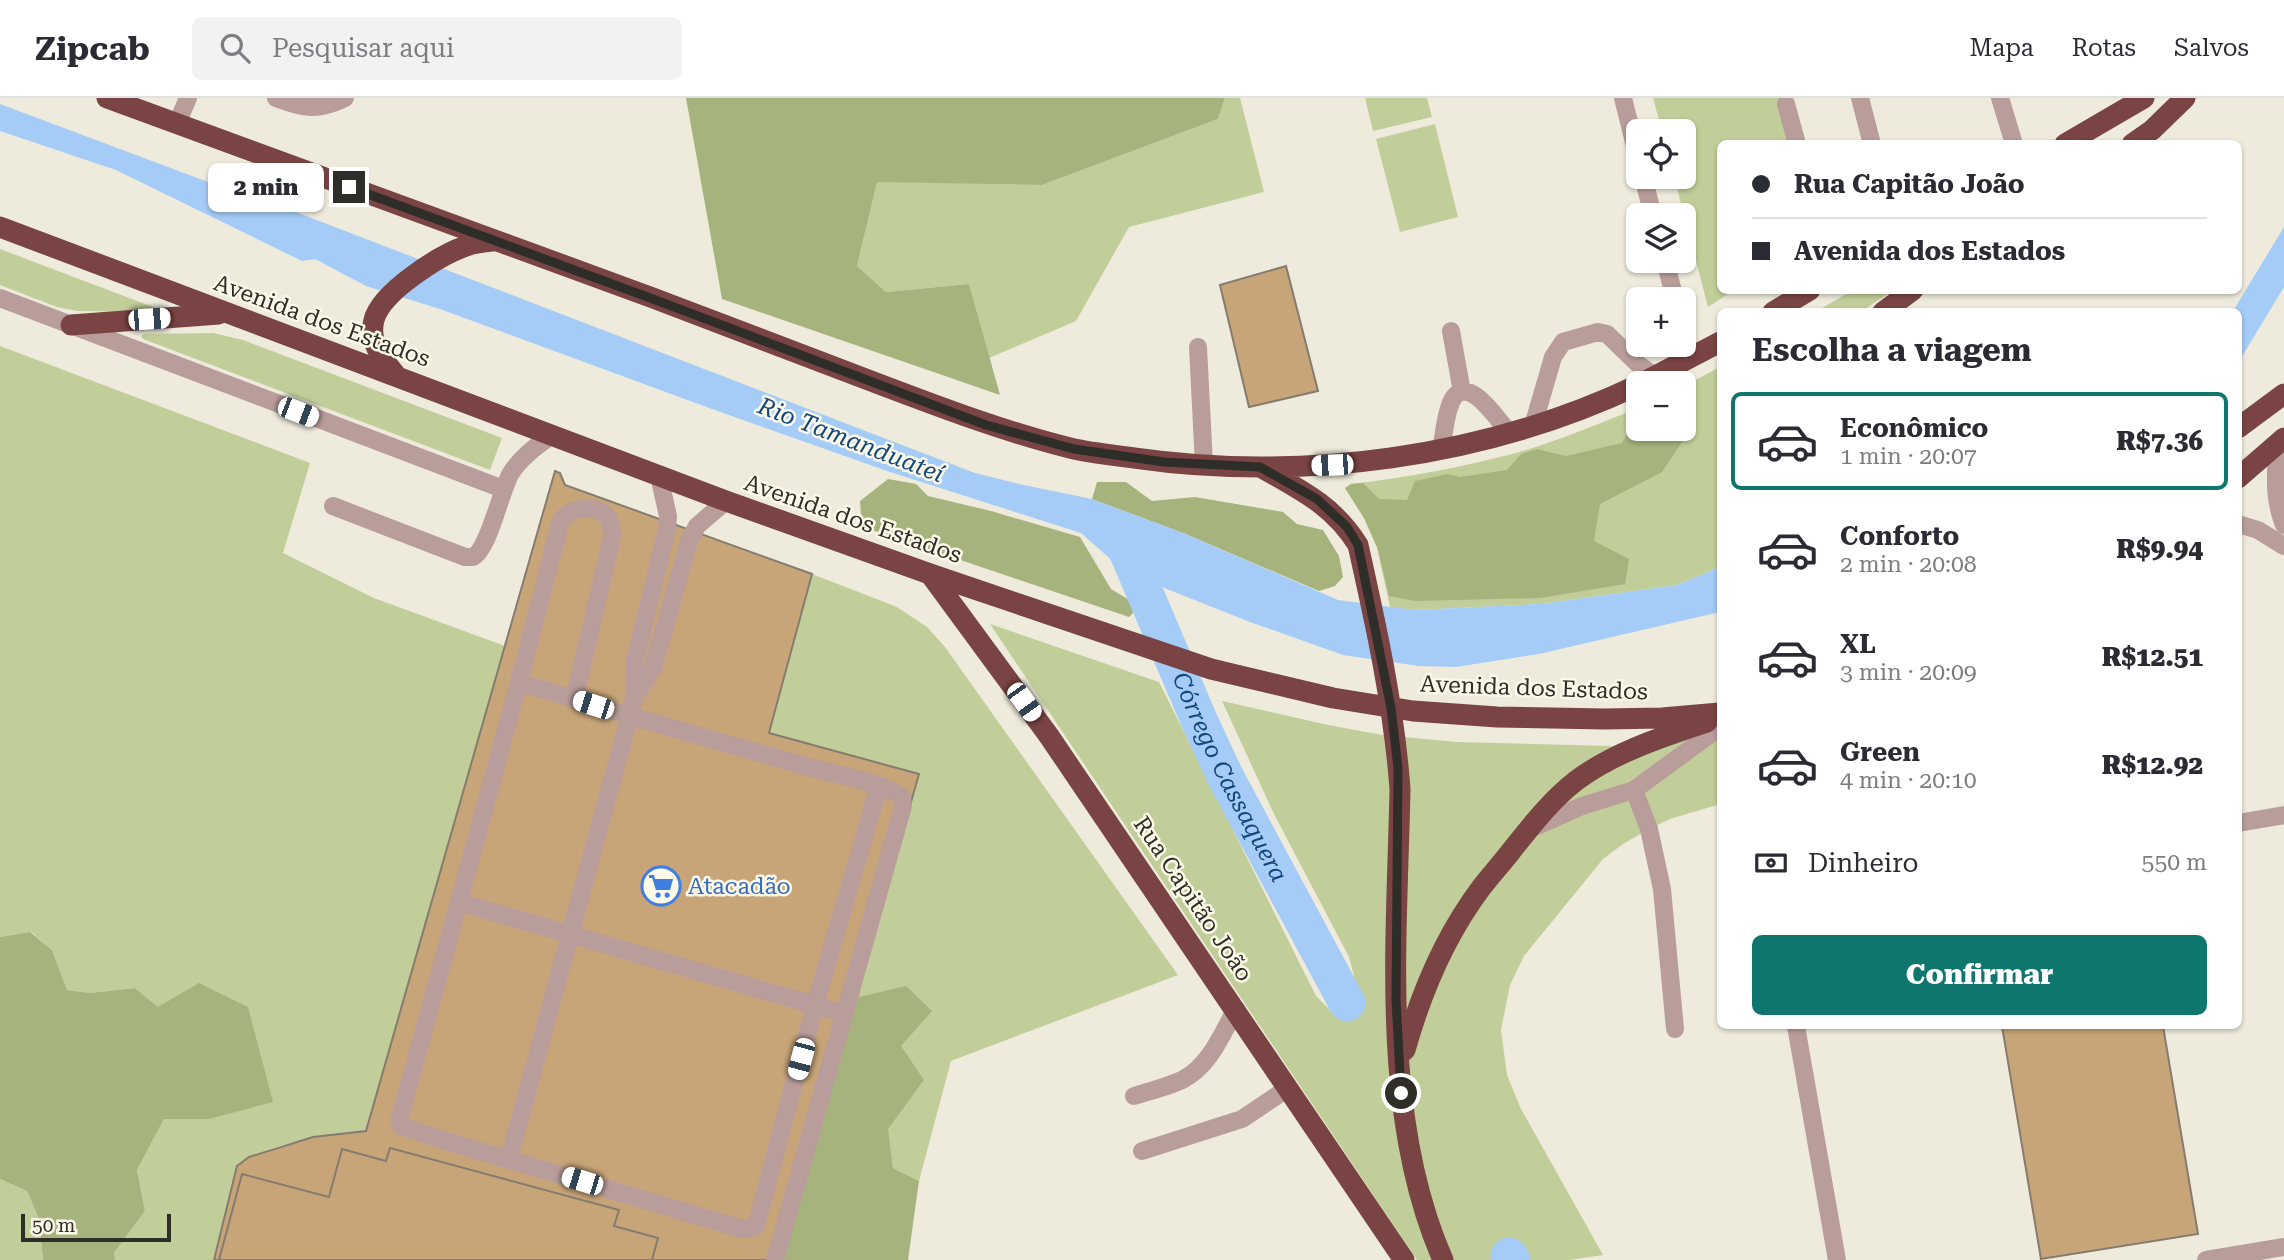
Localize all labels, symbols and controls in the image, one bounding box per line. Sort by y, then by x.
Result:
search box [192,17,682,80]
text: Zipcab [35,29,150,68]
icon: search [216,29,254,67]
text: Pesquisar aqui [272,33,454,63]
text: Mapa [1970,34,2034,62]
text: Rotas [2072,34,2136,62]
text: Salvos [2174,34,2249,62]
map controls [1626,119,1696,441]
button: locate [1626,119,1696,189]
callout: 2 min [209,162,324,212]
text: Rua Capitão João [1794,169,2025,199]
route end [333,171,365,203]
text: 2 min [234,174,298,201]
button: layers [1626,203,1696,273]
text: Avenida dos Estados [1794,236,2065,266]
street label: Avenida dos Estados [210,269,434,373]
button: + [1626,287,1696,357]
car [128,307,171,331]
text: Escolha a viagem [1752,331,2032,369]
button: − [1626,371,1696,441]
water label: Rio Tamanduateí [753,391,948,488]
car [275,395,322,429]
icon: car [1756,410,1819,473]
text: Econômico [1840,413,1988,443]
text: R$7.36 [2116,426,2203,456]
text: 1 min · 20:07 [1840,443,1977,470]
car [1311,454,1354,476]
street label: Avenida dos Estados [741,469,965,569]
icon: car [1756,518,1819,581]
text: Conforto [1840,521,1959,551]
text: R$9.94 [2116,534,2203,564]
text: 2 min · 20:08 [1840,551,1977,578]
icon: car [1756,626,1819,689]
text: XL [1840,629,1876,659]
text: R$12.51 [2102,642,2203,672]
text: 3 min · 20:09 [1840,659,1977,686]
water label: Córrego Cassaquera [1166,668,1293,887]
street label: Avenida dos Estados [1420,671,1649,705]
car [1004,679,1045,725]
car [570,689,617,721]
icon: car [1756,734,1819,797]
text: Green [1840,737,1920,767]
text: R$12.92 [2102,750,2203,780]
text: 4 min · 20:10 [1840,767,1977,794]
street label: Rua Capitão João [1128,811,1258,987]
icon: cash [1752,844,1790,882]
text: Dinheiro [1808,848,1919,878]
text: 550 m [2142,849,2207,876]
supermarket icon: Atacadão [640,865,682,907]
place label: Atacadão [688,873,791,900]
button: Confirmar [1752,935,2207,1015]
car [786,1036,817,1082]
route start [1385,1077,1417,1109]
car [559,1165,606,1197]
scale bar [21,1211,172,1243]
text: 50 m [32,1214,75,1237]

